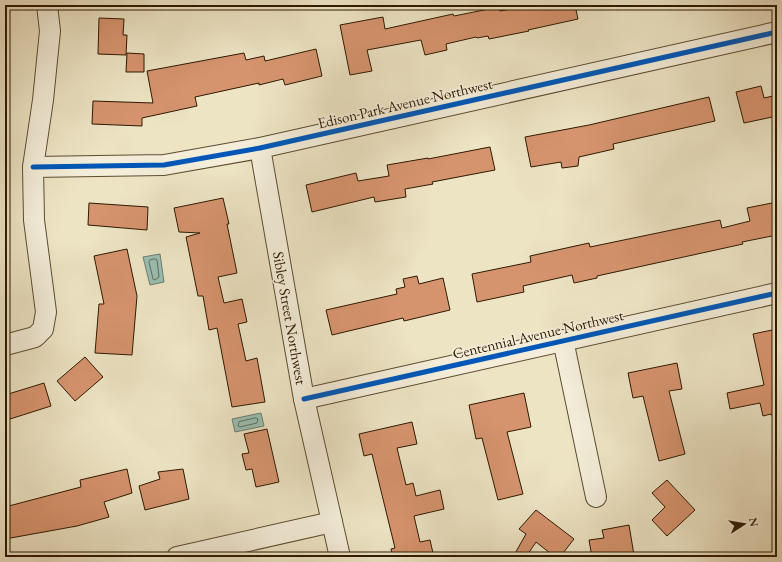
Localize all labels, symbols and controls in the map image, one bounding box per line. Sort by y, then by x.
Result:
street label: Edison Park Avenue Northwest [316,74,495,132]
street label: Sibley Street Northwest [269,250,311,386]
street label: Centennial Avenue Northwest [451,305,626,363]
north arrow [724,504,764,544]
text: N [746,516,762,528]

